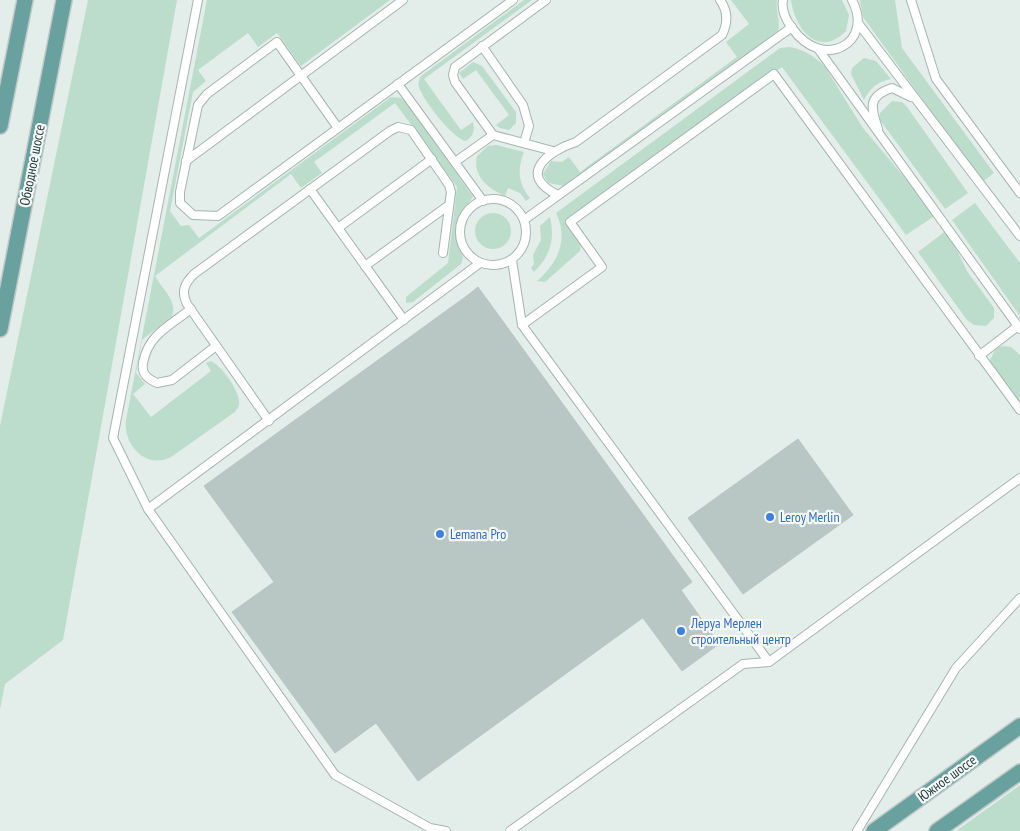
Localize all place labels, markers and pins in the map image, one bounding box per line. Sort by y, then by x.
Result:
place label: Leroy Merlin [780,508,840,526]
marker: Leroy Merlin [764,511,776,523]
place label: Lemana Pro [450,525,506,543]
marker: Lemana Pro [434,528,446,540]
place label: Леруа Мерлен строительный центр [690,614,791,648]
marker: Леруа Мерлен строительный центр [675,625,687,637]

